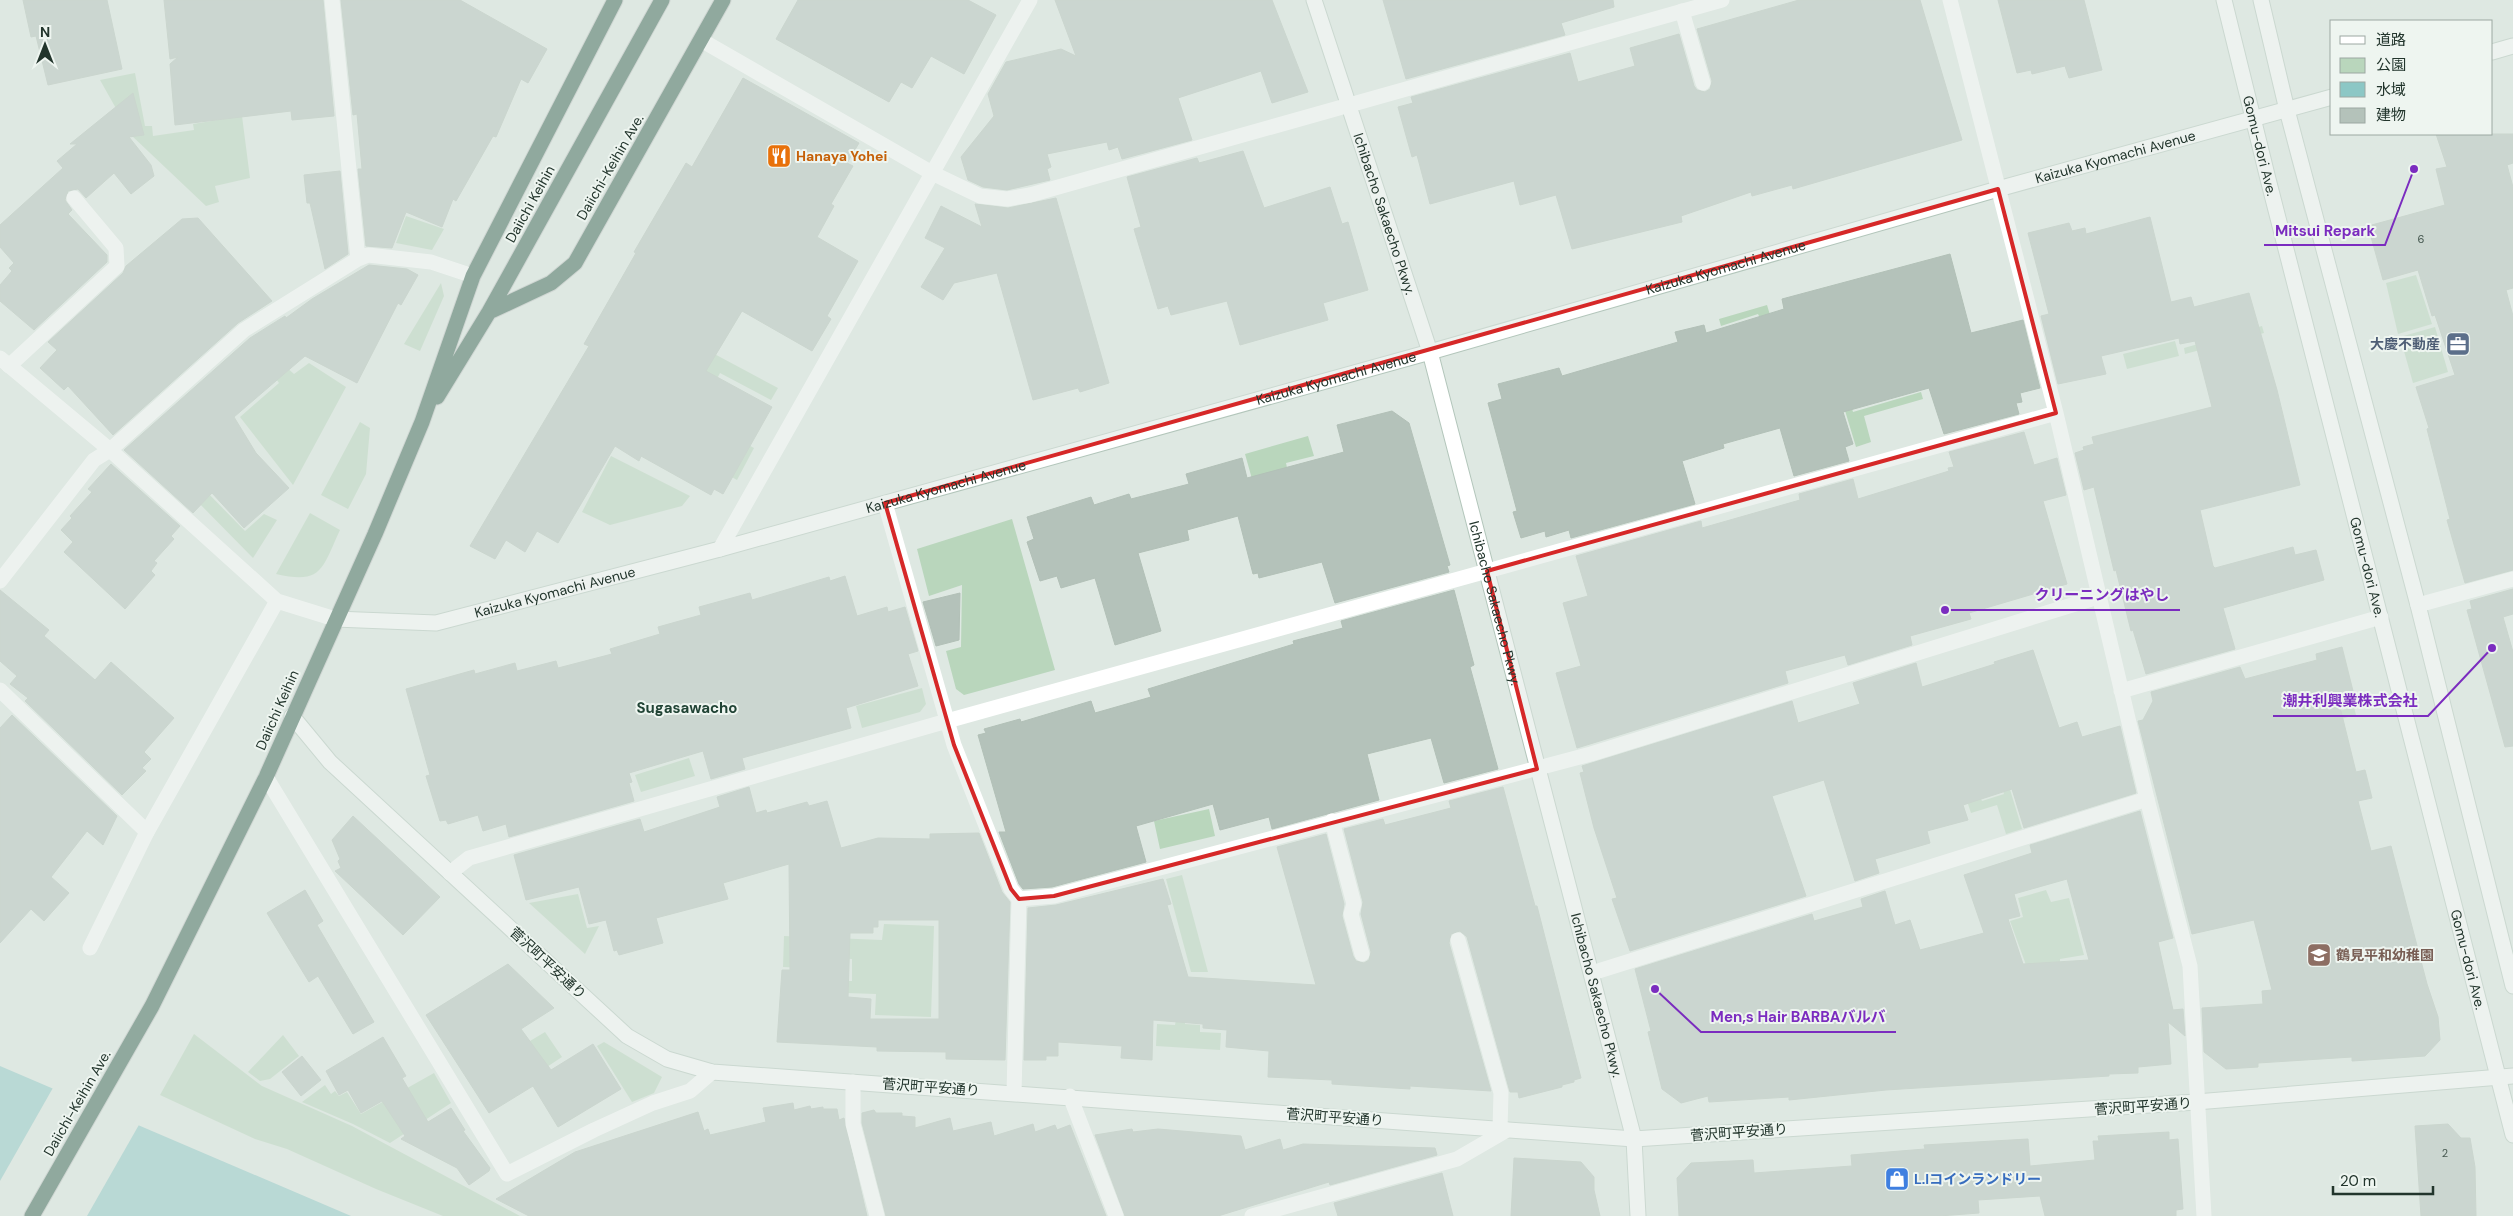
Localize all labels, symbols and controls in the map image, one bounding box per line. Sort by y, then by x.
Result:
north arrow [20,20,70,70]
legend [2330,20,2493,135]
text: N [40,23,50,41]
text: 道路 [2376,30,2406,50]
text: 公園 [2376,55,2406,75]
text: 水域 [2376,80,2406,100]
street label: Gomu-dori Ave. [2239,94,2281,198]
text: 建物 [2376,105,2406,125]
street label: Daiichi-Keihin Ave. [572,111,648,223]
street label: Kaizuka Kyomachi Avenue [2033,126,2198,187]
street label: Ichibacho Sakaecho Pkwy. [1349,131,1420,297]
restaurant icon: Hanaya Yohei [766,143,792,169]
place label: Hanaya Yohei [796,147,887,165]
street label: Daiichi Keihin [501,162,559,246]
callout: Mitsui Repark [2264,215,2385,245]
text: Mitsui Repark [2275,221,2375,241]
house number: 6 [2418,232,2425,246]
street label: Kaizuka Kyomachi Avenue [1644,236,1808,299]
office icon: 大慶不動産 [2445,331,2471,357]
place label: 大慶不動産 [2370,335,2440,353]
street label: Kaizuka Kyomachi Avenue [1254,347,1418,409]
street label: Kaizuka Kyomachi Avenue [864,456,1028,517]
street label: Gomu-dori Ave. [2346,515,2389,619]
street label: Ichibacho Sakaecho Pkwy. [1465,519,1525,687]
street label: Kaizuka Kyomachi Avenue [473,562,637,622]
callout: クリーニングはやし [2025,580,2180,610]
text: クリーニングはやし [2034,585,2170,605]
street label: Daiichi Keihin [251,667,303,753]
callout: 潮井利興業株式会社 [2273,686,2428,716]
text: 潮井利興業株式会社 [2282,691,2418,711]
district label: Sugasawacho [637,698,737,718]
street label: Gomu-dori Ave. [2447,907,2490,1012]
street label: Ichibacho Sakaecho Pkwy. [1567,911,1627,1079]
street label: 菅沢町平安通り [506,923,590,1003]
school or university icon: 鶴見平和幼稚園 [2306,942,2332,968]
place label: 鶴見平和幼稚園 [2336,946,2434,964]
callout: Men,s Hair BARBAバルバ [1701,1002,1896,1032]
text: Men,s Hair BARBAバルバ [1711,1007,1885,1027]
street label: Daiichi-Keihin Ave. [39,1047,115,1159]
street label: 菅沢町平安通り [881,1075,981,1099]
street label: 菅沢町平安通り [2093,1094,2193,1118]
street label: 菅沢町平安通り [1285,1105,1385,1129]
street label: 菅沢町平安通り [1689,1120,1789,1144]
house number: 2 [2442,1146,2448,1160]
scale bar [2333,1164,2433,1196]
shop icon: L.Iコインランドリー [1884,1166,1910,1192]
place label: L.Iコインランドリー [1914,1170,2041,1188]
text: 20 m [2340,1171,2376,1191]

